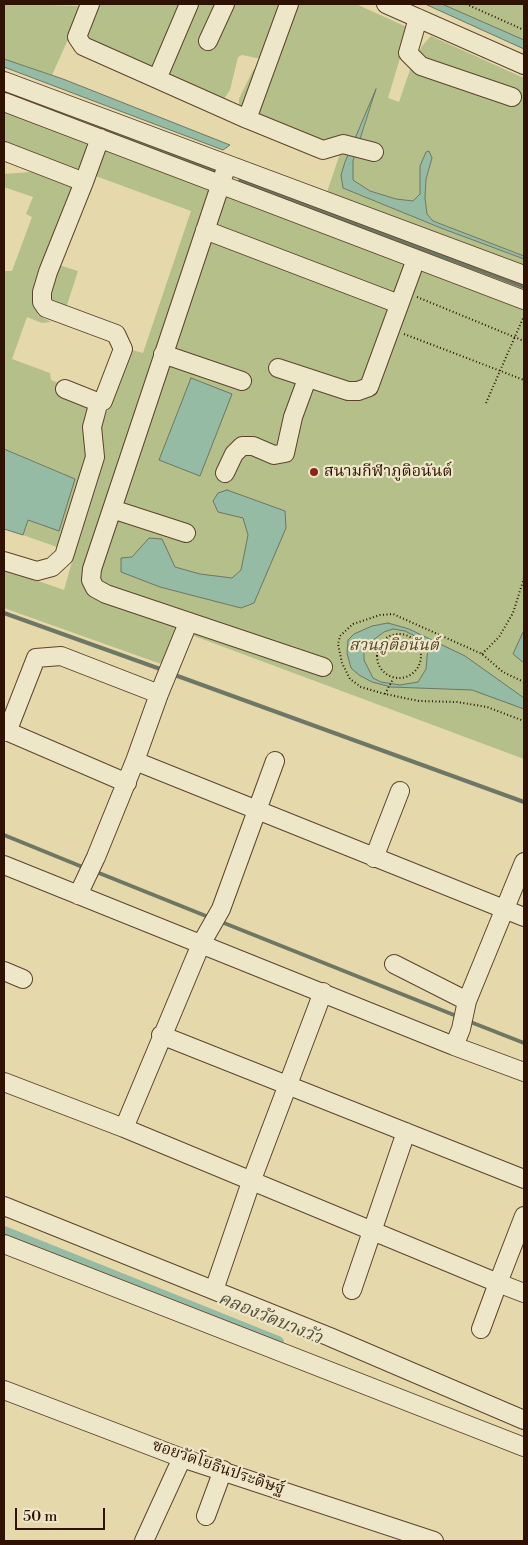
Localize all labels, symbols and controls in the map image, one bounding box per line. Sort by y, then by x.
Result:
place label: สนามกีฬาภูติอนันต์ [324,462,452,482]
marker: สนามกีฬาภูติอนันต์ [308,466,320,478]
park label: สวนภูติอนันต์ [349,636,439,656]
water label: คลองวัดบางวัว [215,1288,325,1350]
street label: ซอยวัดโยธินประดิษฐ์ [149,1436,287,1500]
scale bar [18,1498,108,1530]
text: 50 m [23,1507,57,1526]

